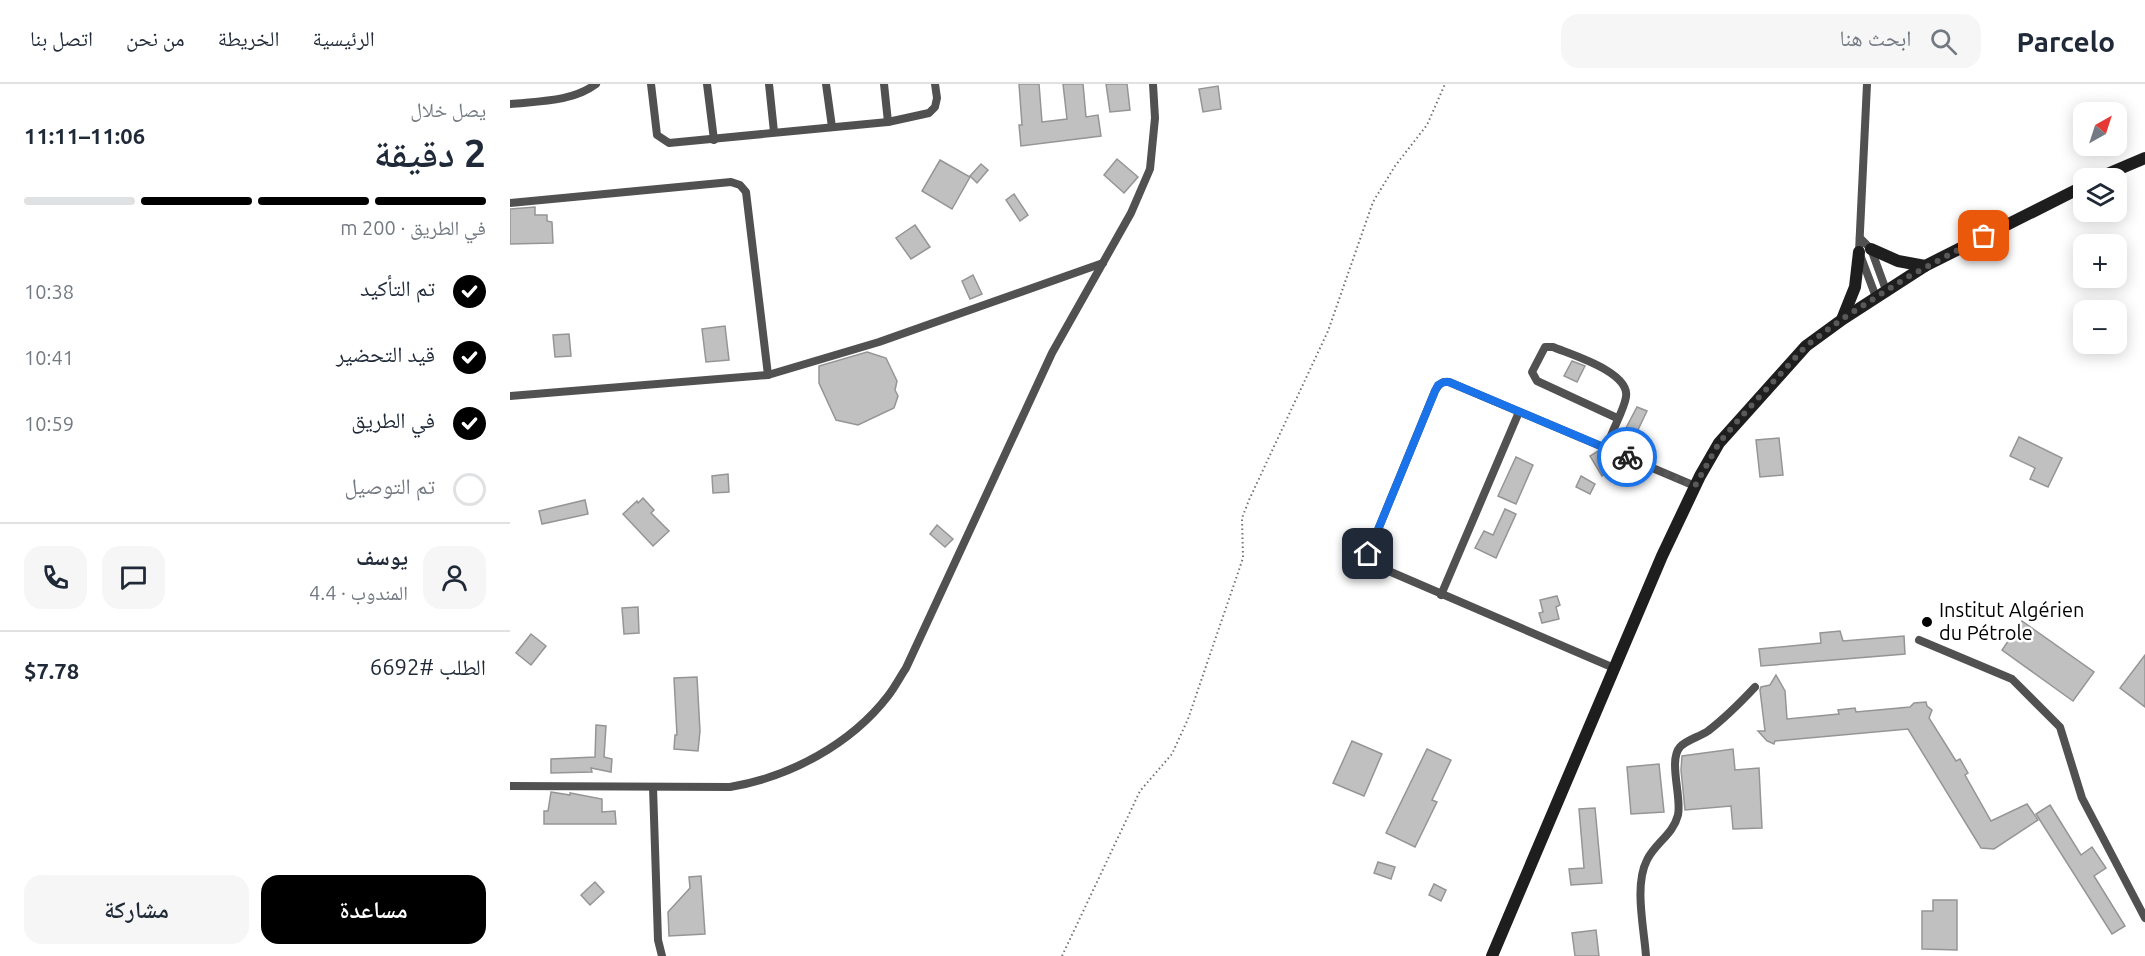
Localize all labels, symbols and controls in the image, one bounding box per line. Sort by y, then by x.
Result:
search box [1561,14,1981,68]
text: ابحث هنا [1839,25,1912,50]
icon: search [1927,25,1960,58]
text: اتصل بنا [30,26,93,50]
text: من نحن [126,26,185,50]
text: الخريطة [218,26,280,50]
text: الرئيسية [313,26,375,50]
text: Parcelo [2017,26,2115,57]
text: يصل خلال [410,98,486,121]
north arrow [2073,102,2127,156]
map controls [2073,102,2127,354]
text: 11:06–11:11 [24,123,145,148]
text: 2 دقيقة [374,131,486,174]
button: layers [2073,168,2127,222]
pin [1958,210,2009,261]
text: في الطريق · 200 m [340,216,486,239]
icon: bag [1967,219,2000,252]
button: + [2073,234,2127,288]
text: تم التأكيد [360,275,435,300]
icon: check [453,275,486,308]
text: 10:38 [24,280,74,303]
button: − [2073,300,2127,354]
text: قيد التحضير [336,341,435,366]
icon: check [453,341,486,374]
text: 10:41 [24,346,74,369]
text: في الطريق [351,407,435,432]
icon: check [453,407,486,440]
text: 10:59 [24,412,74,435]
courier [1597,427,1657,487]
icon: bike [1611,441,1644,474]
text: تم التوصيل [344,473,435,498]
pin [1342,528,1393,579]
icon: home [1351,537,1384,570]
text: يوسف [356,544,408,569]
button: phone [24,546,87,609]
button: chat [102,546,165,609]
button: person [423,546,486,609]
text: المندوب · 4.4 [309,581,408,604]
place label: Institut Algérien du Pétrole [1939,598,2084,644]
marker: Institut Algérien du Pétrole [1920,615,1934,629]
text: الطلب #6692 [370,654,486,679]
text: $7.78 [24,658,79,683]
button: مشاركة [24,875,249,944]
button: مساعدة [261,875,486,944]

